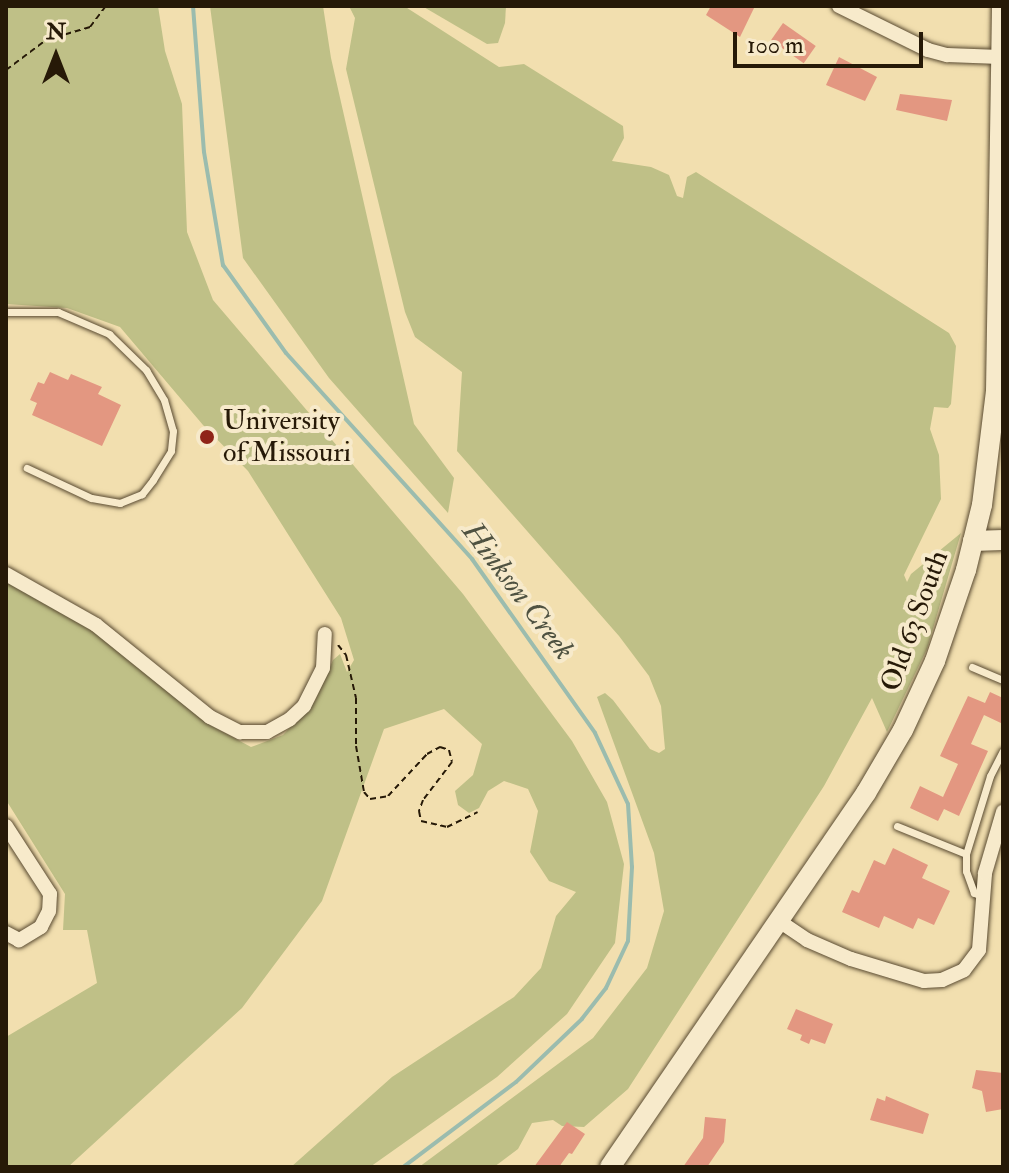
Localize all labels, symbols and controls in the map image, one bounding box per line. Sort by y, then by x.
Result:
north arrow [16,16,96,96]
scale bar [737,16,927,66]
text: N [46,18,66,46]
text: 100 m [747,30,804,61]
place label: University of Missouri [223,404,351,470]
marker: University of Missouri [198,428,216,446]
water label: Hinkson Creek [454,515,582,667]
street label: Old 63 South [874,546,956,696]

